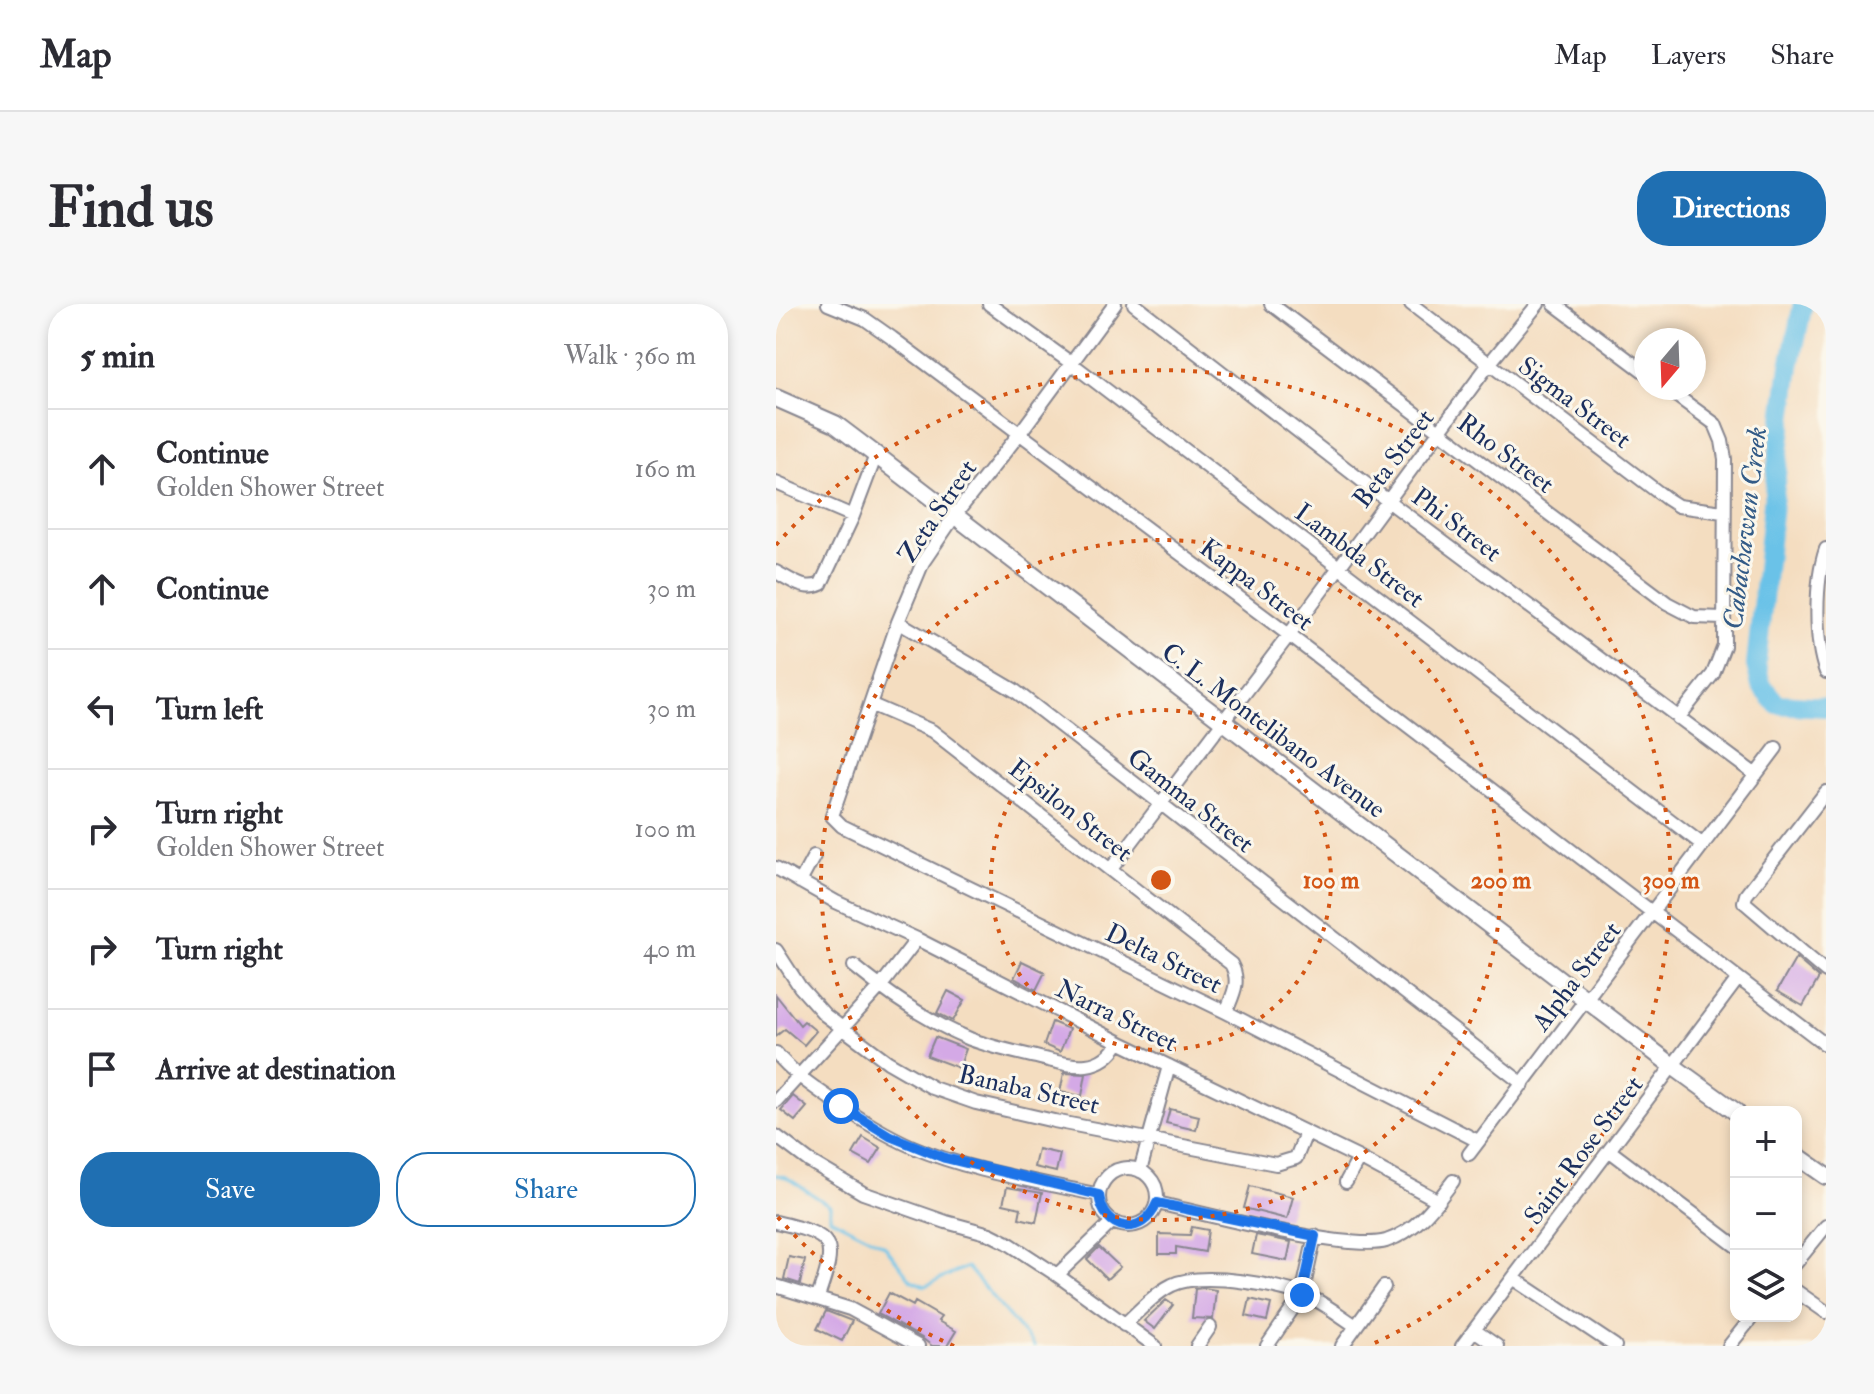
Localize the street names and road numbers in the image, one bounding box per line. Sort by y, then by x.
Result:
street label: Sigma Street [1512,350,1637,456]
street label: Beta Street [1346,403,1441,514]
street label: Rho Street [1451,407,1560,501]
street label: Zeta Street [892,454,984,569]
street label: Phi Street [1405,481,1508,569]
street label: Lambda Street [1288,497,1431,615]
street label: Kappa Street [1193,532,1320,639]
street label: C. L. Montelibano Avenue [1155,636,1392,825]
street label: Gamma Street [1121,741,1260,860]
street label: Epsilon Street [1001,753,1139,870]
street label: Alpha Street [1525,916,1629,1039]
street label: Delta Street [1100,917,1227,1001]
street label: Narra Street [1050,973,1183,1059]
street label: Banaba Street [955,1058,1102,1122]
street label: Saint Rose Street [1517,1070,1650,1231]

